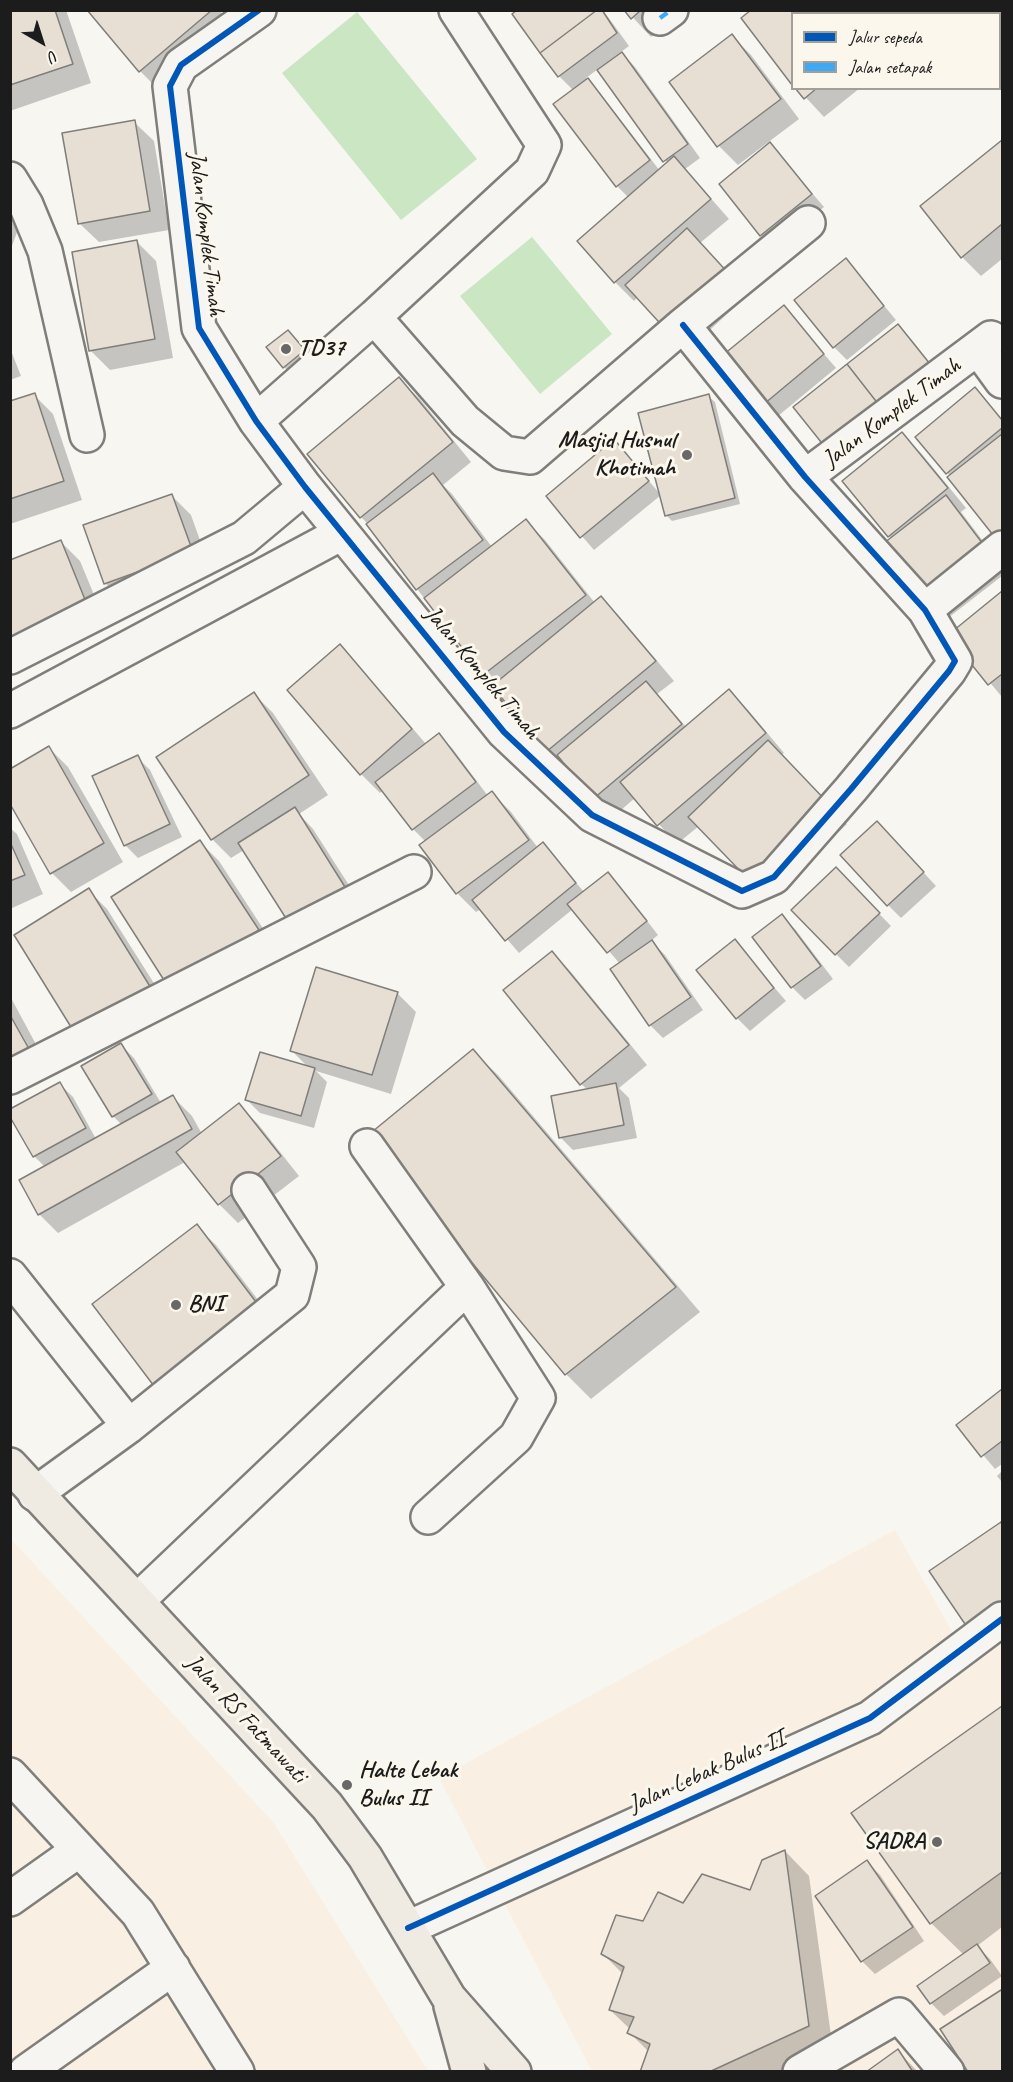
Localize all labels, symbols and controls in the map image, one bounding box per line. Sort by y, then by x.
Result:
north arrow [12,12,72,72]
legend [791,12,1001,90]
text: Jalur sepeda [849,26,922,48]
text: U [44,46,63,66]
text: Jalan setapak [849,56,931,78]
street label: Jalan Komplek Timah [182,150,230,318]
place label: TD37 [298,335,345,363]
marker: TD37 [279,342,293,356]
street label: Jalan Komplek Timah [817,352,967,474]
place label: Masjid Husnul Khotimah [558,427,675,483]
marker: Masjid Husnul Khotimah [680,448,694,462]
street label: Jalan Komplek Timah [418,600,546,746]
place label: BNI [188,1291,224,1319]
marker: BNI [169,1298,183,1312]
street label: Jalan RS Fatmawati [179,1649,313,1789]
street label: Jalan Lebak Bulus II [624,1725,790,1819]
place label: Halte Lebak Bulus II [359,1757,457,1813]
marker: Halte Lebak Bulus II [340,1778,354,1792]
place label: SADRA [863,1828,925,1856]
marker: SADRA [930,1835,944,1849]

